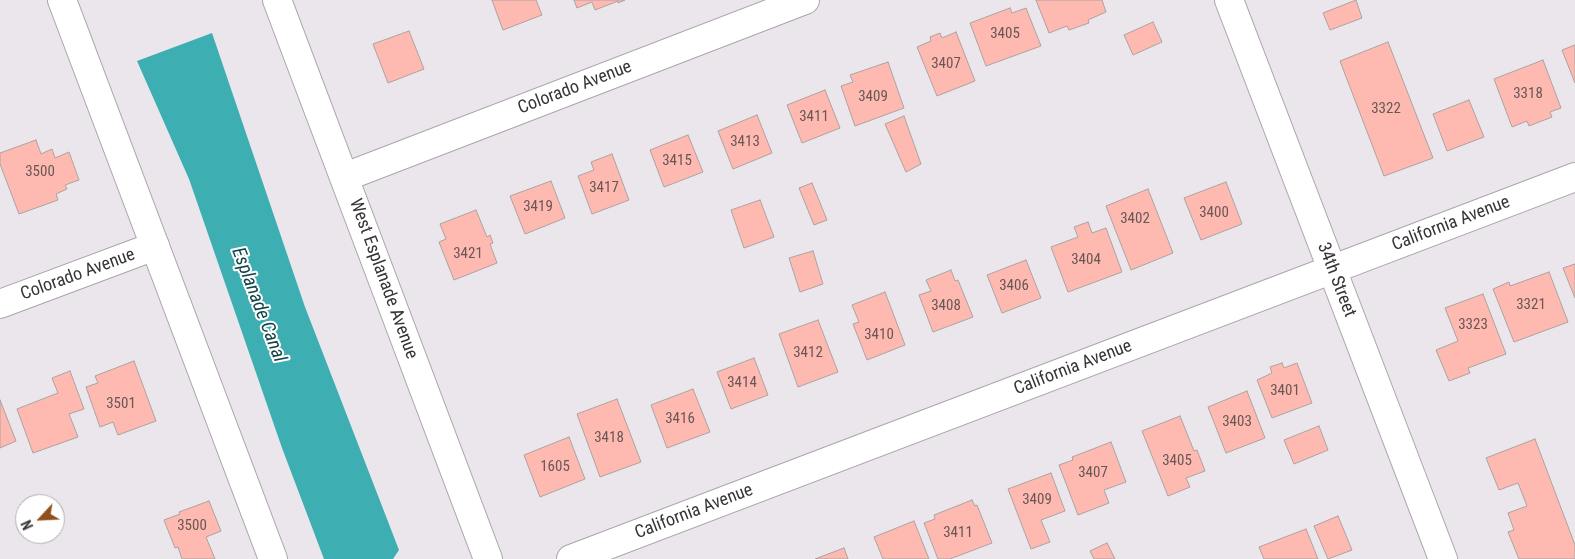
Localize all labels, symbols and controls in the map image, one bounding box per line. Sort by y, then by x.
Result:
house number: 3405 [990,25,1020,43]
house number: 3407 [931,55,961,73]
street label: Colorado Avenue [515,56,635,120]
house number: 3318 [1513,85,1543,103]
house number: 3409 [858,88,888,106]
house number: 3322 [1371,100,1401,118]
house number: 3411 [799,108,829,126]
house number: 3413 [730,133,760,151]
house number: 3415 [662,152,692,170]
house number: 3500 [25,163,55,181]
house number: 3417 [589,179,619,197]
street label: California Avenue [1389,192,1513,256]
street label: West Esplanade Avenue [344,196,422,362]
house number: 3419 [523,198,553,216]
house number: 3400 [1199,204,1229,222]
house number: 3402 [1120,210,1150,228]
street label: 34th Street [1312,240,1360,320]
street label: Colorado Avenue [18,244,138,306]
water label: Esplanade Canal [226,245,290,365]
house number: 3421 [453,245,483,263]
house number: 3404 [1071,251,1101,269]
house number: 3406 [999,277,1029,295]
house number: 3321 [1516,296,1546,314]
house number: 3408 [931,297,961,315]
house number: 3323 [1458,316,1488,334]
house number: 3410 [864,326,894,344]
street label: California Avenue [1011,336,1135,400]
house number: 3412 [793,344,823,362]
house number: 3414 [727,374,757,392]
house number: 3401 [1270,382,1300,400]
house number: 3501 [106,395,136,413]
house number: 3416 [665,410,695,428]
house number: 3403 [1222,413,1252,431]
house number: 3418 [594,429,624,447]
house number: 3405 [1162,452,1192,470]
house number: 1605 [540,458,570,476]
house number: 3407 [1078,464,1108,482]
street label: California Avenue [632,480,756,544]
house number: 3409 [1022,491,1052,509]
north arrow [15,494,65,544]
house number: 3500 [177,517,207,535]
text: N [18,518,36,532]
house number: 3411 [943,524,973,542]

